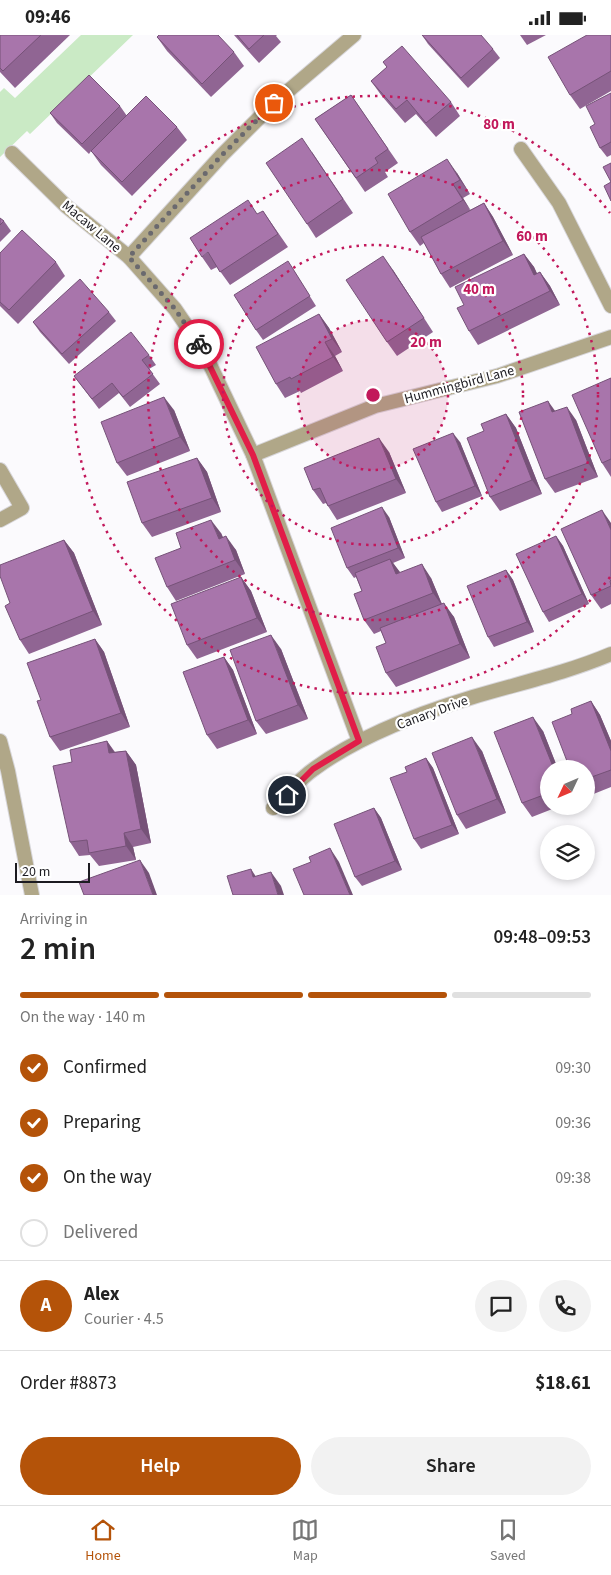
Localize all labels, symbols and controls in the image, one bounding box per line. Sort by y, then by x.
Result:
text: 09:46 [25,4,71,31]
pin [253,82,295,124]
icon: bag [260,89,288,117]
text: 80 m [483,114,515,135]
street label: Macaw Lane [57,196,125,258]
text: 60 m [516,226,548,247]
text: 40 m [463,279,495,300]
courier [174,319,224,369]
icon: bike [185,330,213,358]
text: 20 m [410,332,442,353]
street label: Hummingbird Lane [402,361,516,409]
centre of rings [364,386,382,404]
street label: Canary Drive [394,691,471,735]
north arrow [540,760,595,815]
map controls [540,760,595,880]
pin [266,774,308,816]
icon: home [273,781,301,809]
button: layers [540,825,595,880]
scale bar [15,860,90,883]
text: 20 m [22,862,50,882]
text: Arriving in [20,908,88,930]
text: 09:48–09:53 [493,924,591,951]
text: 2 min [20,926,96,972]
text: On the way · 140 m [20,1006,145,1028]
icon: check [20,1054,48,1082]
text: Confirmed [63,1054,147,1081]
text: 09:30 [555,1057,591,1079]
icon: check [20,1109,48,1137]
text: Preparing [63,1109,141,1136]
text: 09:36 [555,1112,591,1134]
icon: check [20,1164,48,1192]
text: On the way [63,1164,152,1191]
text: 09:38 [555,1167,591,1189]
text: Delivered [63,1219,138,1246]
button: chat [475,1280,527,1332]
button: phone [539,1280,591,1332]
text: Alex [84,1281,120,1308]
text: A [41,1292,51,1319]
text: Courier · 4.5 [84,1308,164,1330]
text: Order #8873 [20,1370,117,1397]
text: $18.61 [535,1370,591,1397]
button: Help [20,1437,301,1495]
button: Share [311,1437,591,1495]
tab: Home [85,1516,121,1566]
tab: Map [291,1516,319,1566]
tab: Saved [490,1516,526,1566]

